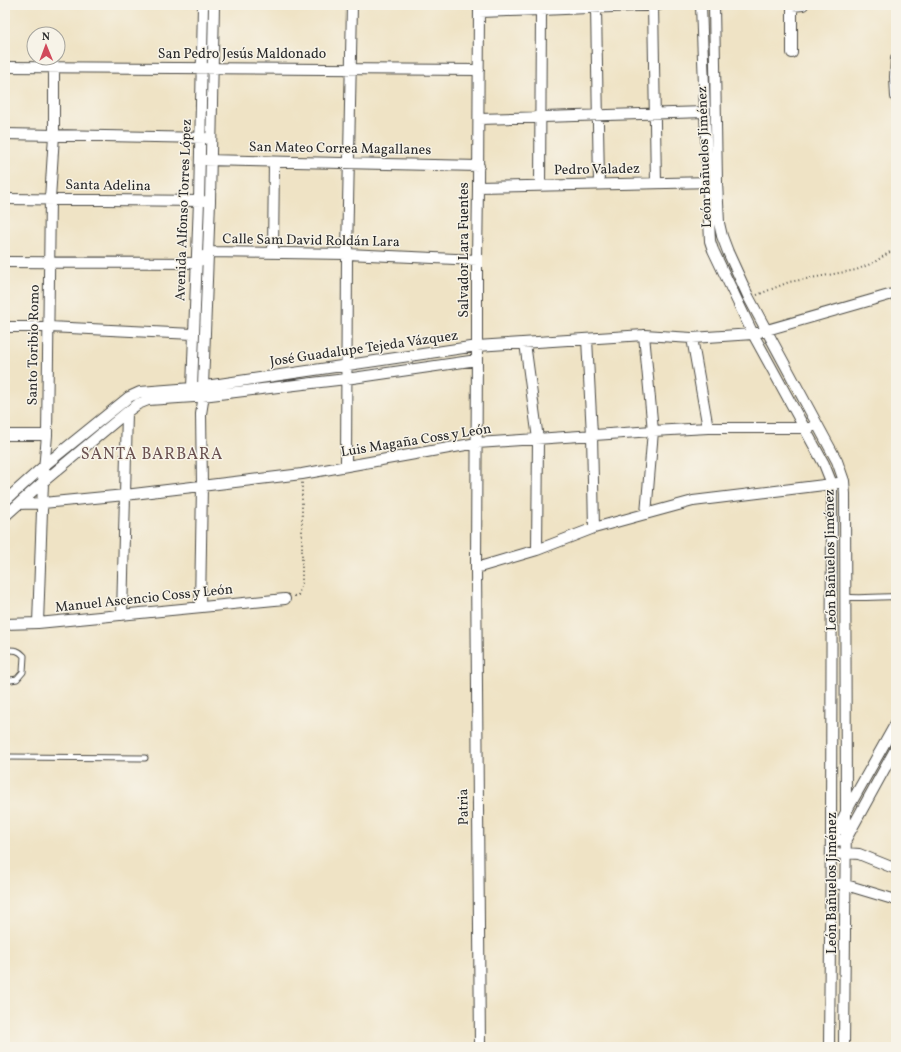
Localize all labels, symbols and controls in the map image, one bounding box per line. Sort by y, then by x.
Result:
north arrow [26,26,66,66]
text: N [42,30,50,45]
street label: San Pedro Jesús Maldonado [158,45,326,64]
street label: León Bañuelos Jiménez [693,86,717,228]
street label: Avenida Alfonso Torres López [171,119,197,301]
street label: San Mateo Correa Magallanes [249,138,431,160]
street label: Pedro Valadez [554,160,640,180]
street label: Santa Adelina [65,176,151,196]
street label: Salvador Lara Fuentes [455,182,474,318]
street label: Calle Sam David Roldán Lara [222,230,400,252]
street label: Santo Toribio Romo [23,284,45,406]
street label: José Guadalupe Tejeda Vázquez [269,326,459,372]
street label: Luis Magaña Coss y León [339,420,493,462]
district label: SANTA BARBARA [81,444,223,466]
street label: León Bañuelos Jiménez [820,489,842,631]
street label: Manuel Ascencio Coss y León [54,580,234,618]
street label: Patria [454,788,474,826]
street label: León Bañuelos Jiménez [823,812,842,954]

